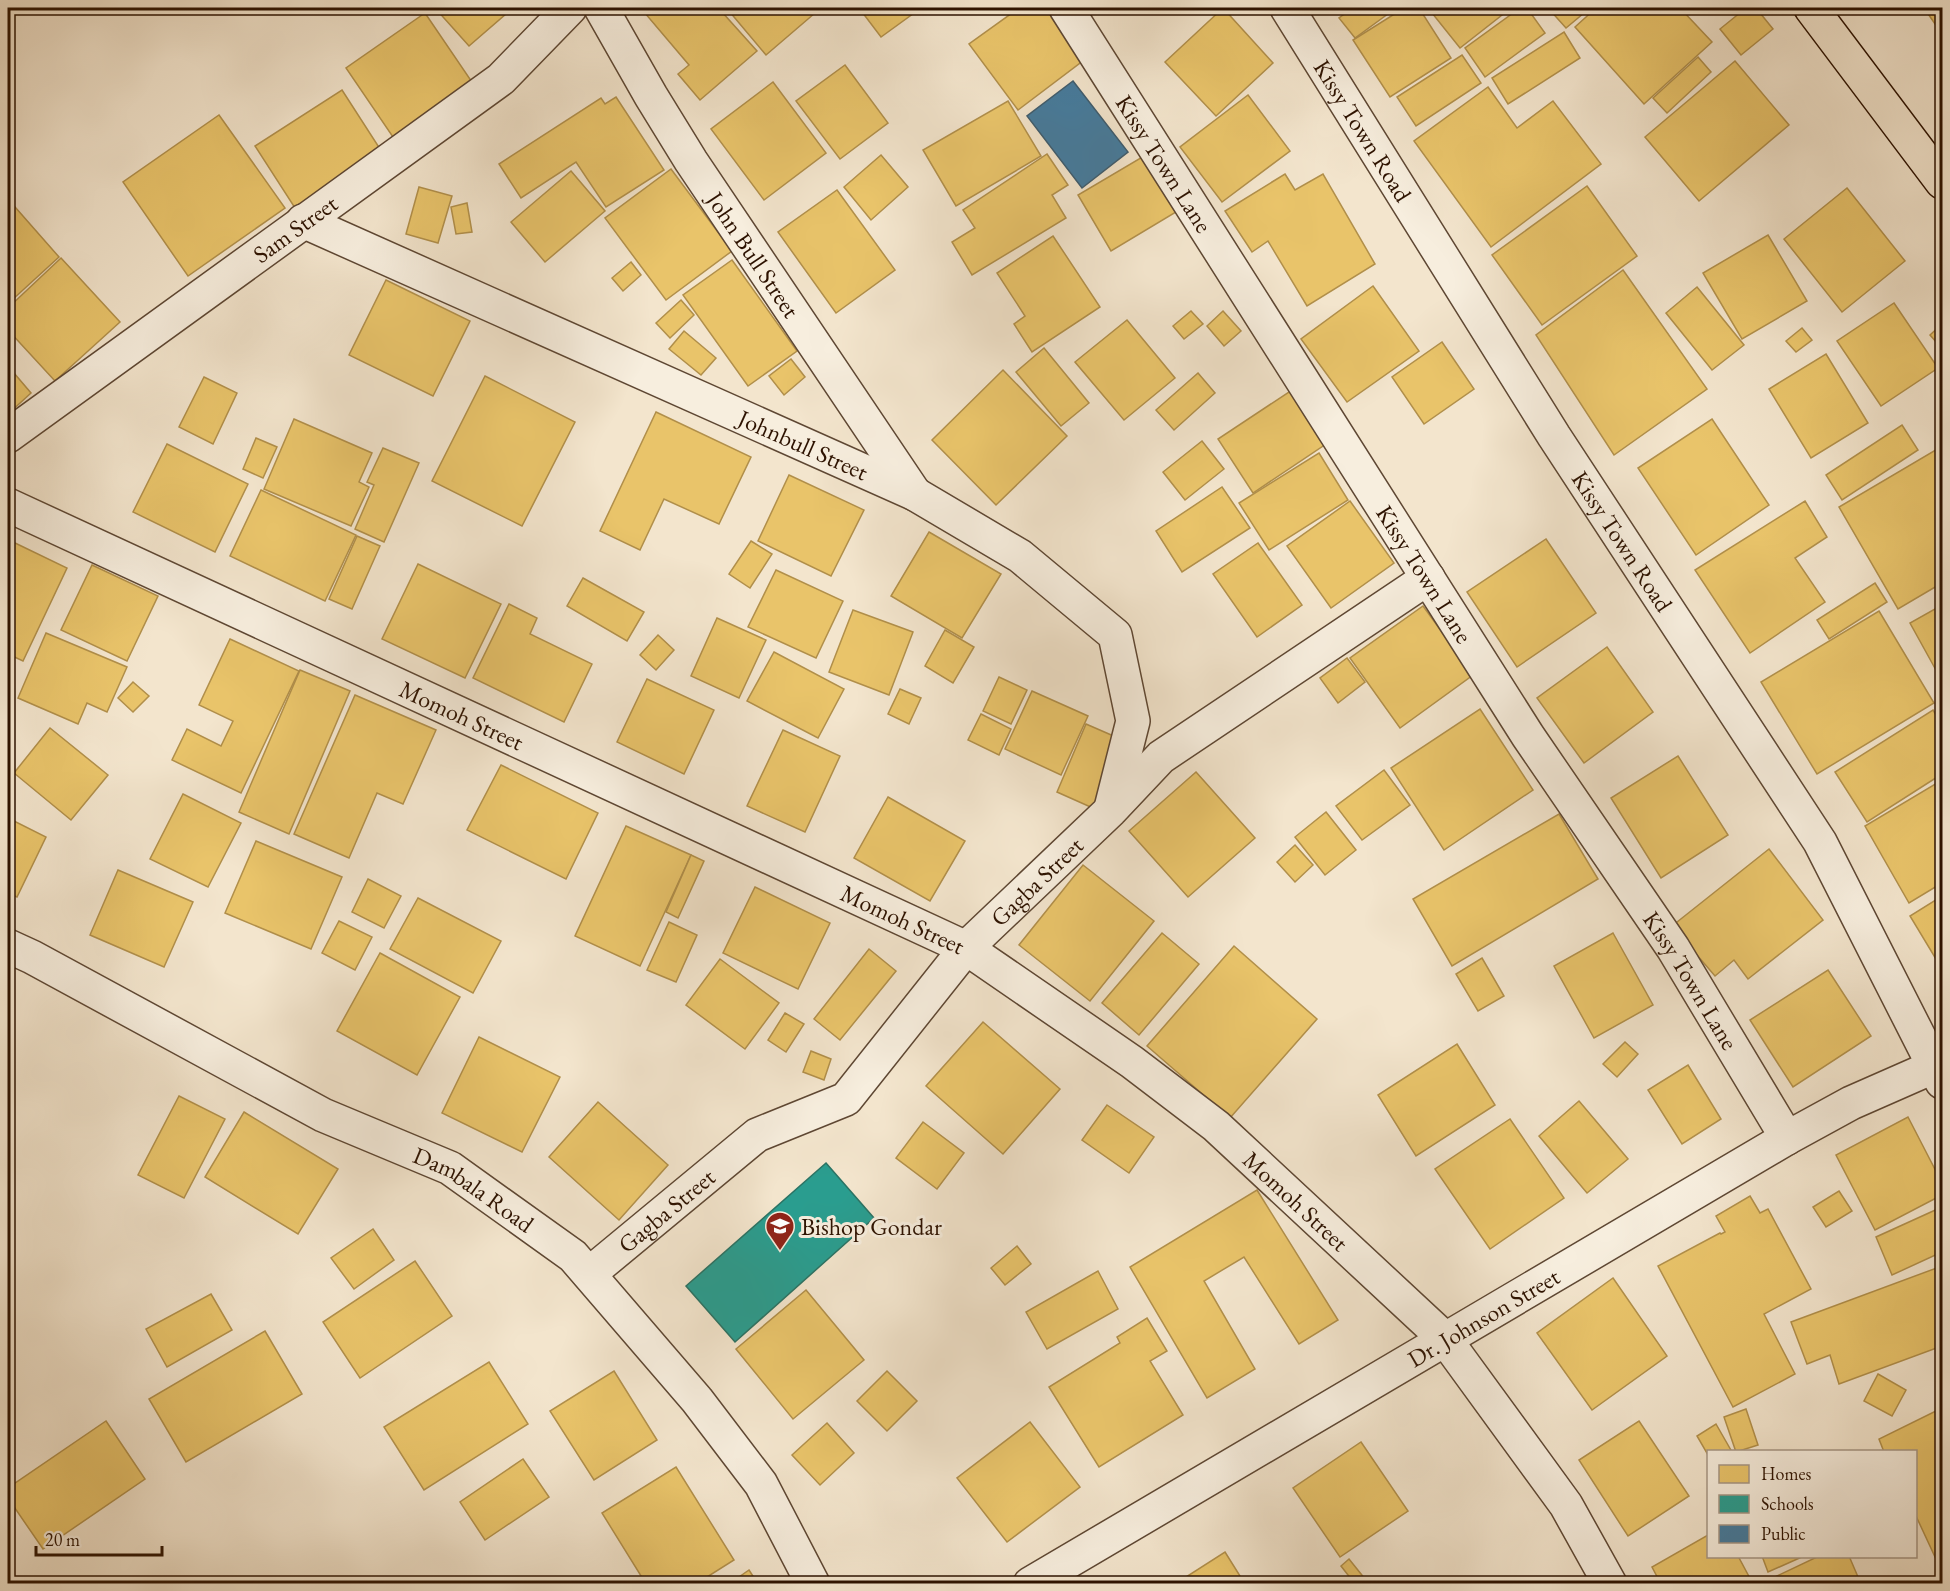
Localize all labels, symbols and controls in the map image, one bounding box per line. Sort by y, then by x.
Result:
street label: Kissy Town Road [1307,53,1420,208]
street label: Kissy Town Lane [1109,89,1220,238]
street label: John Bull Street [699,184,807,324]
street label: Sam Street [246,187,343,269]
street label: Johnbull Street [732,401,874,487]
street label: Kissy Town Road [1565,465,1681,618]
street label: Kissy Town Lane [1370,499,1480,649]
street label: Momoh Street [395,673,529,757]
street label: Gagba Street [983,829,1090,933]
street label: Momoh Street [836,877,970,961]
street label: Kissy Town Lane [1637,905,1746,1055]
street label: Dambala Road [409,1139,541,1239]
street label: Momoh Street [1237,1144,1356,1258]
street label: Gagba Street [611,1161,721,1259]
school or university icon: Bishop Gondar [764,1210,796,1252]
place label: Bishop Gondar [801,1211,942,1242]
street label: Dr. Johnson Street [1402,1260,1565,1374]
legend [1707,1450,1917,1558]
text: Homes [1761,1462,1812,1485]
text: Schools [1761,1492,1814,1515]
scale bar [36,1519,162,1557]
text: Public [1761,1522,1805,1545]
text: 20 m [45,1528,80,1551]

